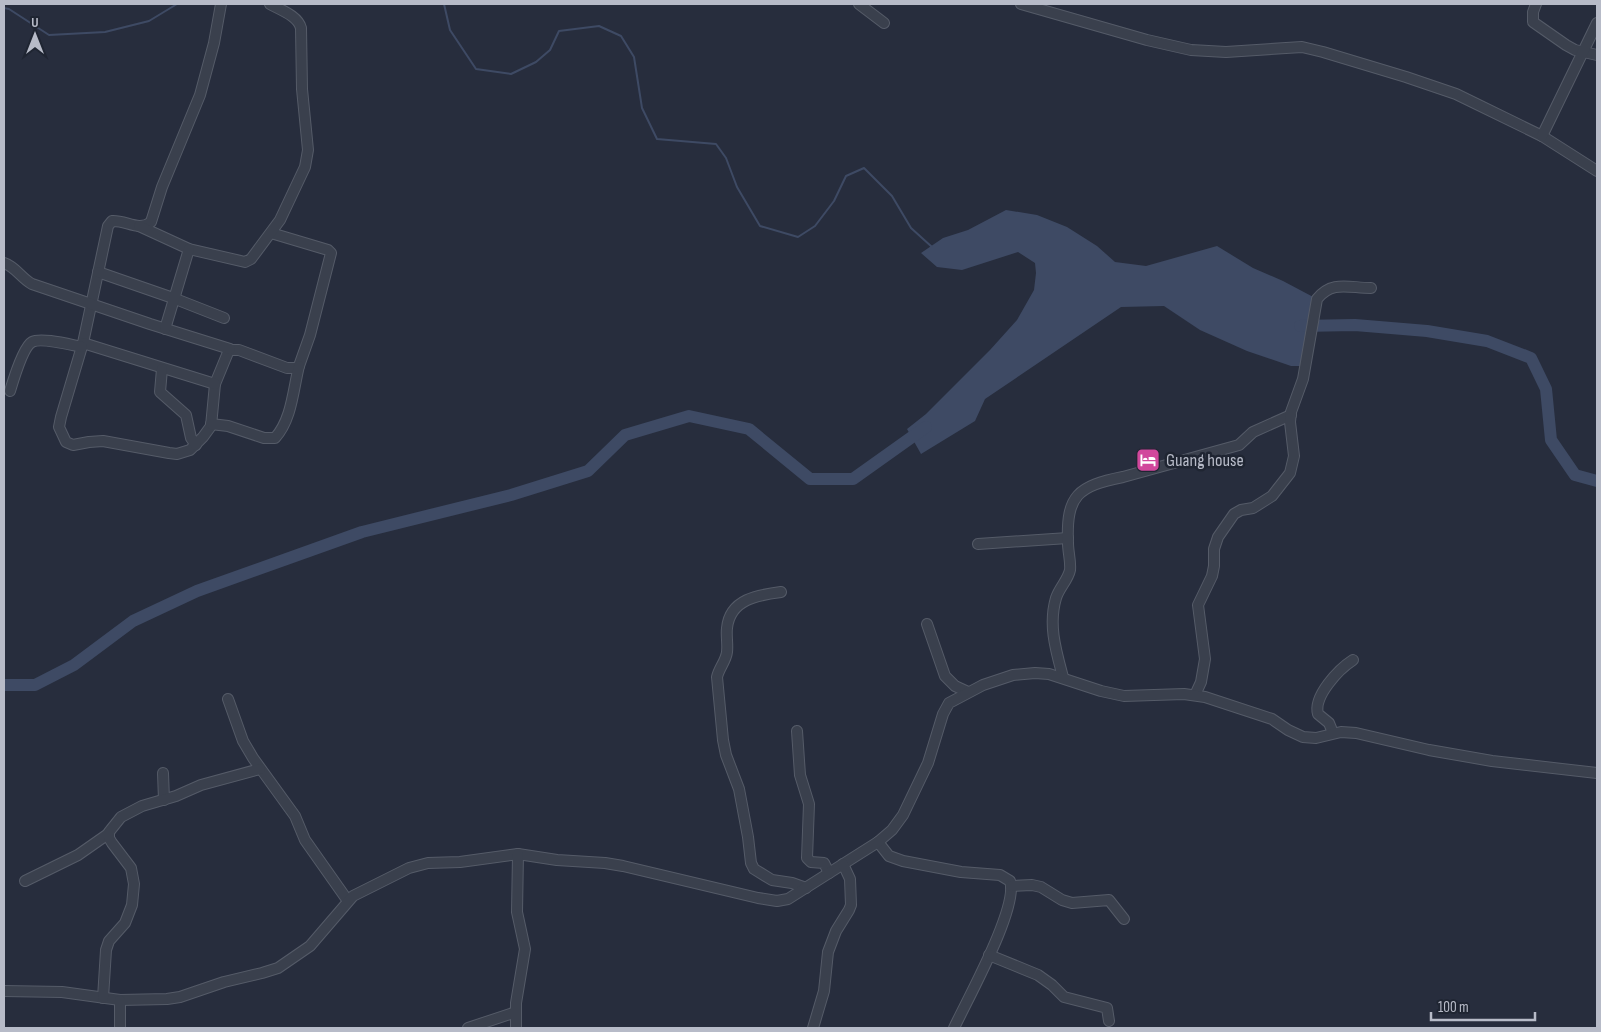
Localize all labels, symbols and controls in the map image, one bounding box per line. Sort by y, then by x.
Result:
north arrow [10,10,60,60]
text: U [31,14,39,31]
hotel icon: Guang house [1135,447,1161,473]
place label: Guang house [1166,450,1244,471]
scale bar [1431,990,1535,1022]
text: 100 m [1438,998,1469,1017]

